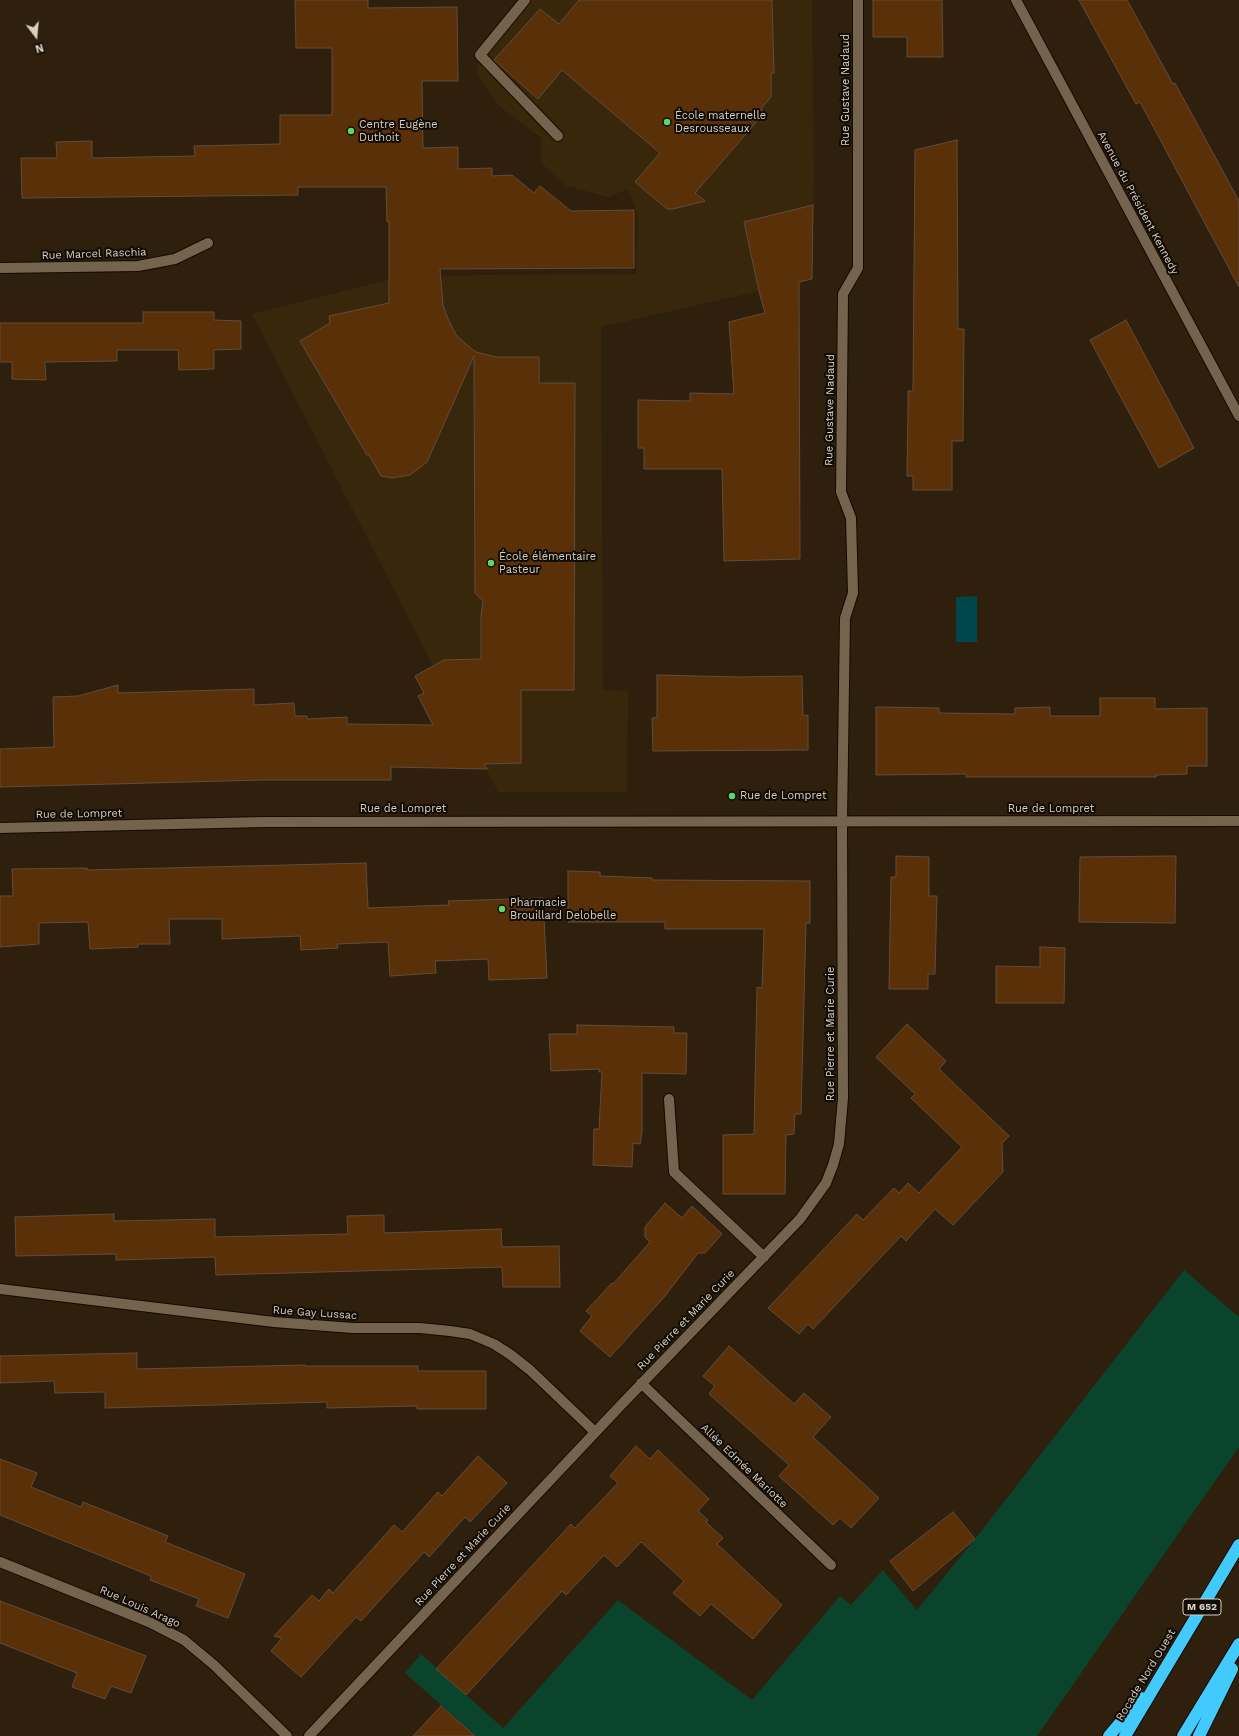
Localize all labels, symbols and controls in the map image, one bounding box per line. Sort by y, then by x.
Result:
north arrow [16,16,56,56]
street label: Rue Gustave Nadaud [839,34,853,146]
text: N [34,41,45,55]
place label: École maternelle Desrousseaux [675,109,766,135]
marker: École maternelle Desrousseaux [662,117,672,127]
place label: Centre Eugène Duthoit [359,118,438,144]
marker: Centre Eugène Duthoit [346,126,356,136]
street label: Avenue du Président Kennedy [1095,129,1181,277]
street label: Rue Marcel Raschia [41,246,147,262]
street label: Rue Gustave Nadaud [822,354,838,466]
place label: École élémentaire Pasteur [499,550,596,576]
marker: École élémentaire Pasteur [486,558,496,568]
place label: Rue de Lompret [740,789,827,803]
marker: Rue de Lompret [727,791,737,801]
street label: Rue de Lompret [360,802,446,816]
street label: Rue de Lompret [1008,802,1094,816]
street label: Rue de Lompret [36,807,122,821]
place label: Pharmacie Brouillard Delobelle [510,896,616,922]
marker: Pharmacie Brouillard Delobelle [497,904,507,914]
street label: Rue Pierre et Marie Curie [824,967,838,1101]
street label: Rue Pierre et Marie Curie [634,1267,738,1373]
street label: Rue Gay Lussac [272,1303,358,1323]
street label: Allée Edmée Mariotte [698,1421,790,1511]
street label: Rue Pierre et Marie Curie [412,1501,514,1609]
street label: Rue Louis Arago [98,1583,182,1631]
road number: M 652 [1183,1599,1221,1615]
street label: Rocade Nord Ouest [1113,1627,1179,1723]

